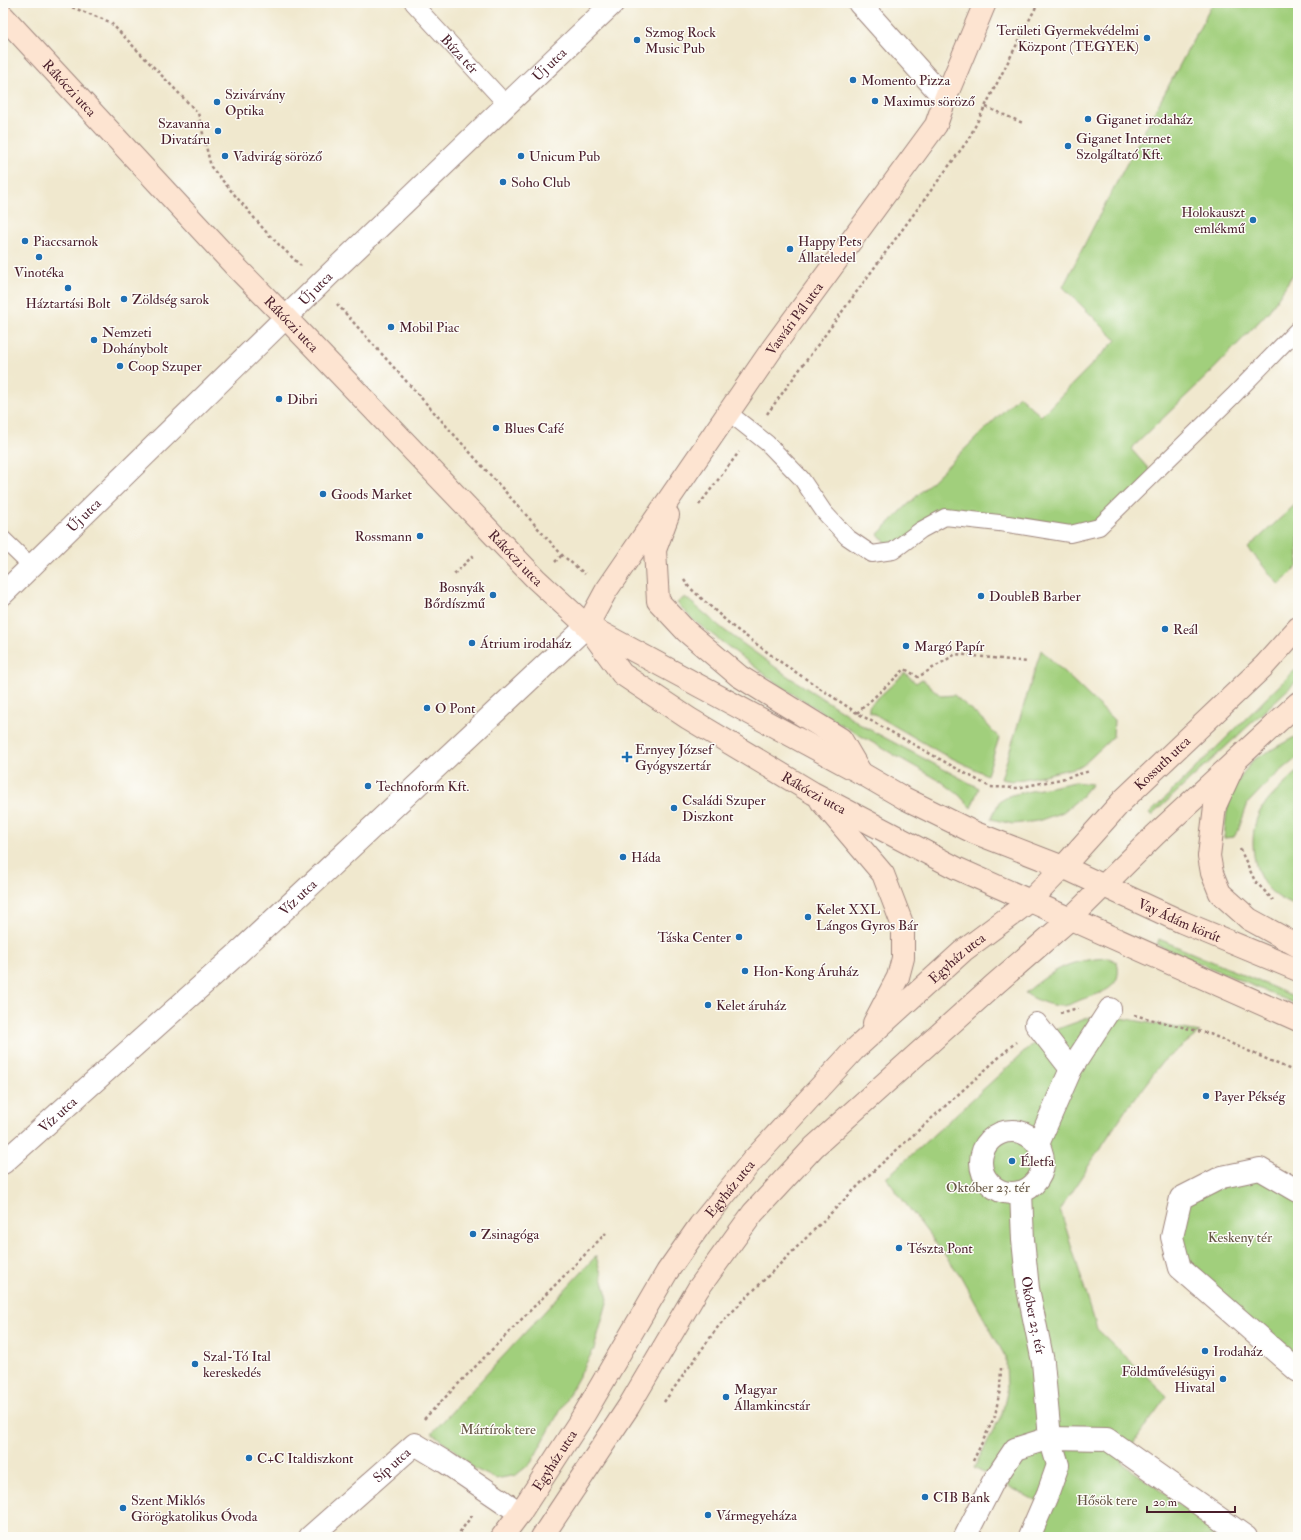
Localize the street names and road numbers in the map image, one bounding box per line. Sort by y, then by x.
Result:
street label: Búza tér [437,31,482,78]
street label: Új utca [529,44,570,85]
street label: Rákóczi utca [39,56,100,120]
street label: Új utca [295,268,336,309]
street label: Vasvári Pál utca [762,279,827,359]
street label: Rákóczi utca [260,293,322,356]
street label: Új utca [64,495,105,536]
street label: Rákóczi utca [485,527,546,590]
street label: Kossuth utca [1131,732,1194,794]
street label: Rákóczi utca [779,768,849,818]
street label: Víz utca [276,876,321,919]
street label: Vay Ádám körút [1135,895,1224,946]
street label: Egyház utca [925,929,989,987]
street label: Víz utca [35,1093,81,1136]
street label: Egyház utca [702,1156,759,1221]
street label: Okóber 23. tér [1018,1275,1049,1357]
street label: Egyház utca [529,1427,581,1494]
street label: Síp utca [370,1444,414,1486]

